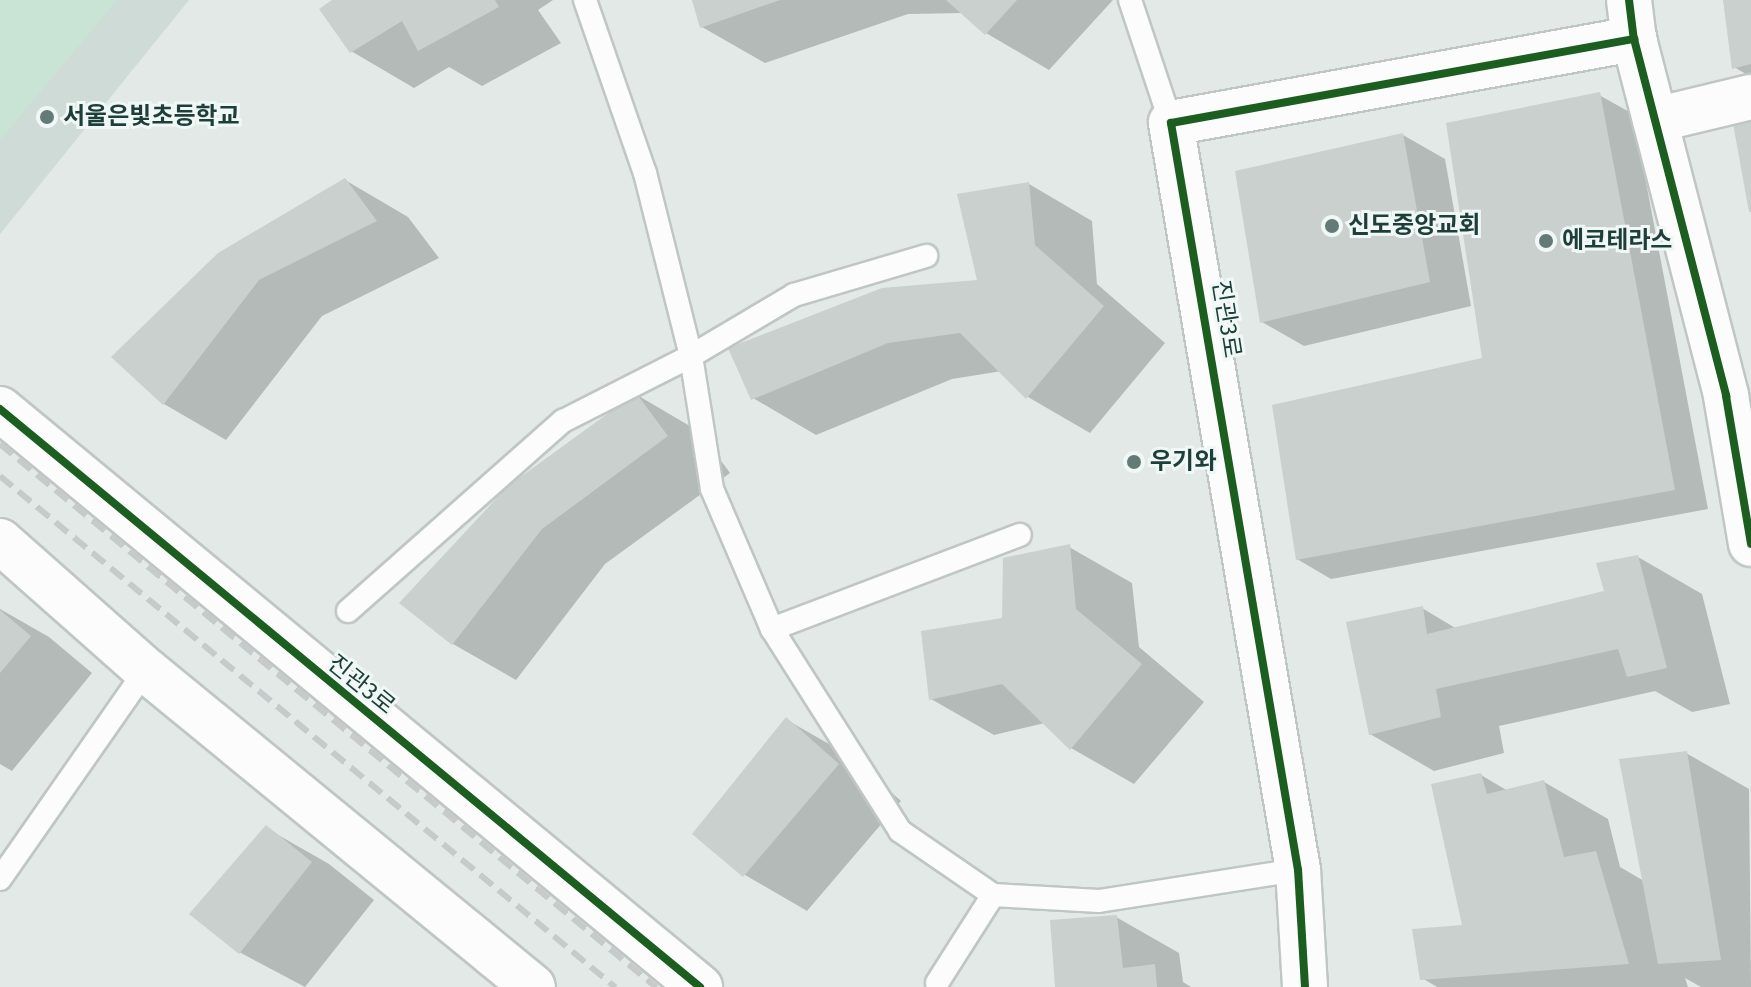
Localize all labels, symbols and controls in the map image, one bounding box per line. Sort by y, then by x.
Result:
place label: 서울은빛초등학교 [63,103,240,131]
marker: 서울은빛초등학교 [38,108,56,126]
place label: 신도중앙교회 [1348,212,1480,240]
marker: 신도중앙교회 [1323,217,1341,235]
place label: 에코테라스 [1562,227,1672,255]
marker: 에코테라스 [1537,232,1555,250]
street label: 진관3로 [1206,278,1246,360]
place label: 우기와 [1150,448,1216,476]
marker: 우기와 [1125,453,1143,471]
street label: 진관3로 [322,649,400,721]

